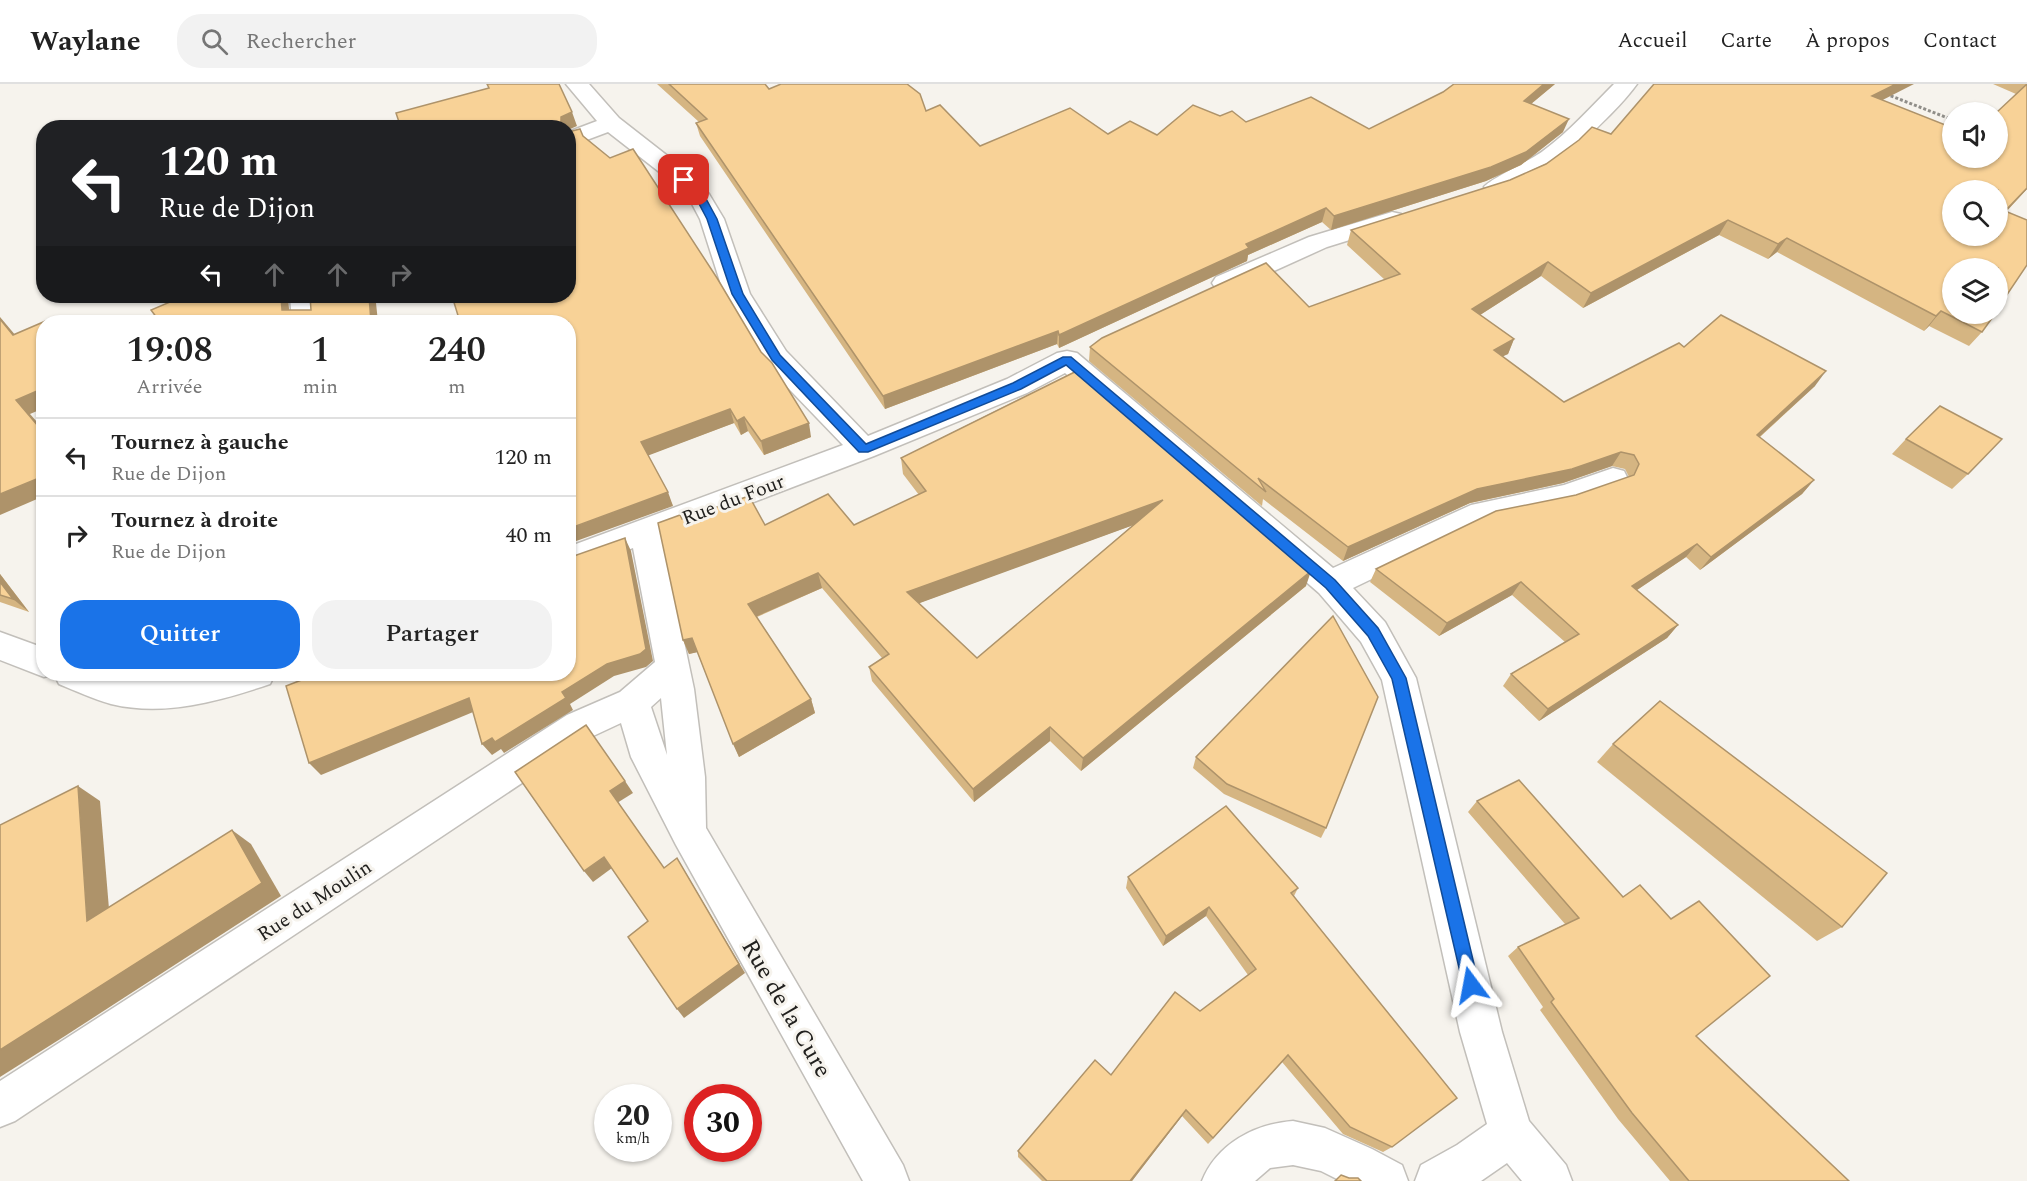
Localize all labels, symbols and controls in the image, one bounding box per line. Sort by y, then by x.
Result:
search box [177,14,597,68]
text: Waylane [30,20,141,63]
icon: search [198,25,231,58]
text: Rechercher [246,25,356,58]
text: Accueil [1617,25,1688,57]
text: Carte [1721,25,1772,57]
text: À propos [1805,25,1890,57]
text: Contact [1923,25,1997,57]
map controls [1942,102,2008,324]
button: sound [1942,102,2008,168]
text: 120 m [159,131,278,194]
icon: left [60,144,138,222]
pin [658,154,709,205]
icon: arrive [667,163,700,196]
button: search [1942,180,2008,246]
text: Rue de Dijon [159,188,315,230]
icon: left [195,258,228,291]
icon: ahead [258,258,291,291]
icon: ahead [321,258,354,291]
icon: right [384,258,417,291]
button: layers [1942,258,2008,324]
text: 19:08 [126,323,213,378]
text: 1 [311,323,330,378]
text: 240 [428,323,486,378]
text: Arrivée [136,372,202,402]
text: min [303,372,338,402]
text: m [448,372,466,402]
text: Tournez à gauche [111,426,289,459]
icon: left [60,441,93,474]
text: 120 m [495,441,552,474]
text: Rue de Dijon [111,459,226,489]
street label: Rue du Four [677,467,789,533]
text: Tournez à droite [111,504,278,537]
icon: right [60,519,93,552]
text: 40 m [506,519,552,552]
text: Rue de Dijon [111,537,226,567]
button: Quitter [60,600,300,669]
button: Partager [312,600,552,669]
street label: Rue du Moulin [251,852,378,949]
street label: Rue de la Cure [732,932,840,1085]
position arrow [1439,953,1503,1017]
speed limit sign: 30 [684,1084,762,1162]
text: 20 [616,1093,650,1139]
text: km/h [616,1127,650,1150]

